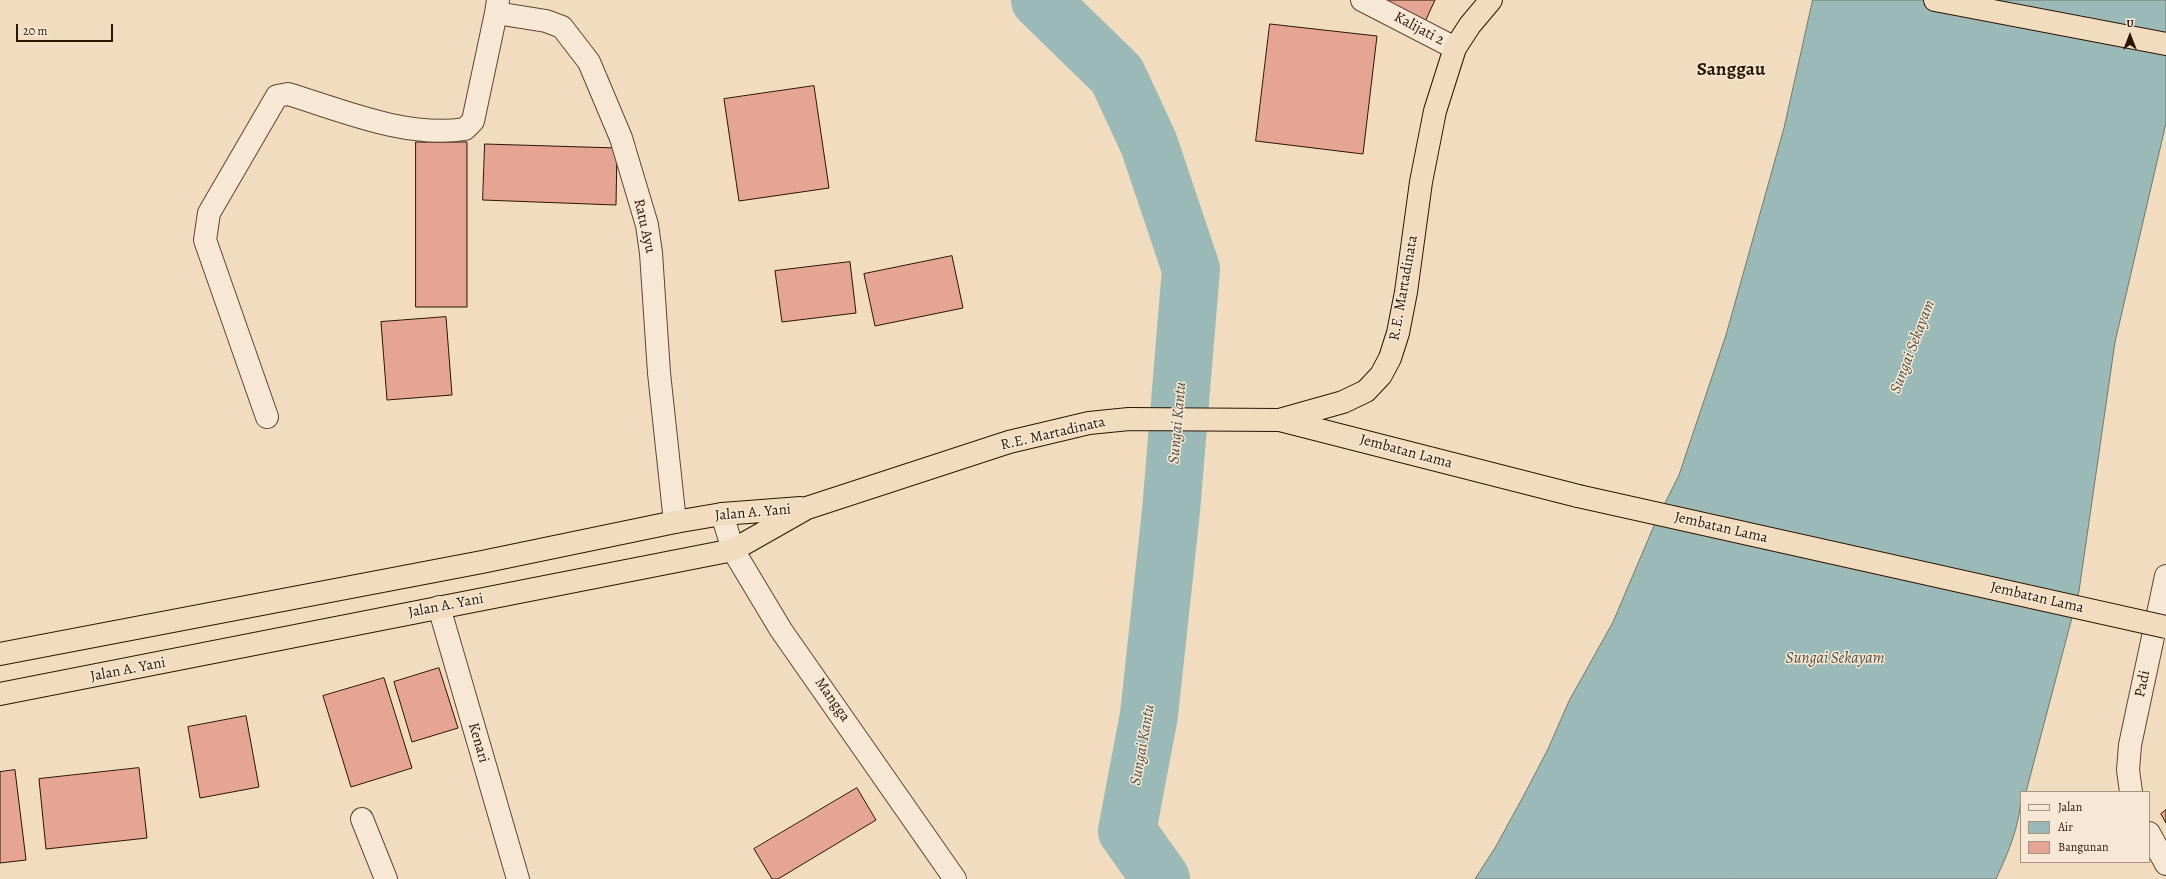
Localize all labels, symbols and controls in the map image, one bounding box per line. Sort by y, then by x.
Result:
street label: Kalijati 2 [1391,8,1447,50]
scale bar [18,16,115,42]
north arrow [2110,16,2150,56]
text: U [2126,16,2134,31]
text: 20 m [23,23,47,39]
district label: Sanggau [1697,59,1765,81]
street label: Ratu Ayu [629,197,659,255]
street label: R.E. Martadinata [1386,234,1422,342]
water label: Sungai Sekayam [1886,297,1940,397]
water label: Sungai Kantu [1165,381,1191,465]
street label: R.E. Martadinata [999,413,1107,455]
street label: Jembatan Lama [1358,431,1454,473]
street label: Jalan A. Yani [714,501,792,525]
street label: Jembatan Lama [1673,509,1769,547]
street label: Jembatan Lama [1989,579,2085,617]
street label: Jalan A. Yani [407,590,485,622]
water label: Sungai Sekayam [1786,649,1884,669]
street label: Jalan A. Yani [89,654,167,686]
street label: Padi [2131,669,2155,699]
street label: Mangga [810,675,854,725]
water label: Sungai Kantu [1126,703,1160,787]
street label: Kenari [464,721,492,765]
legend [2020,791,2150,863]
text: Jalan [2058,799,2082,815]
text: Air [2058,819,2073,835]
text: Bangunan [2058,839,2109,855]

